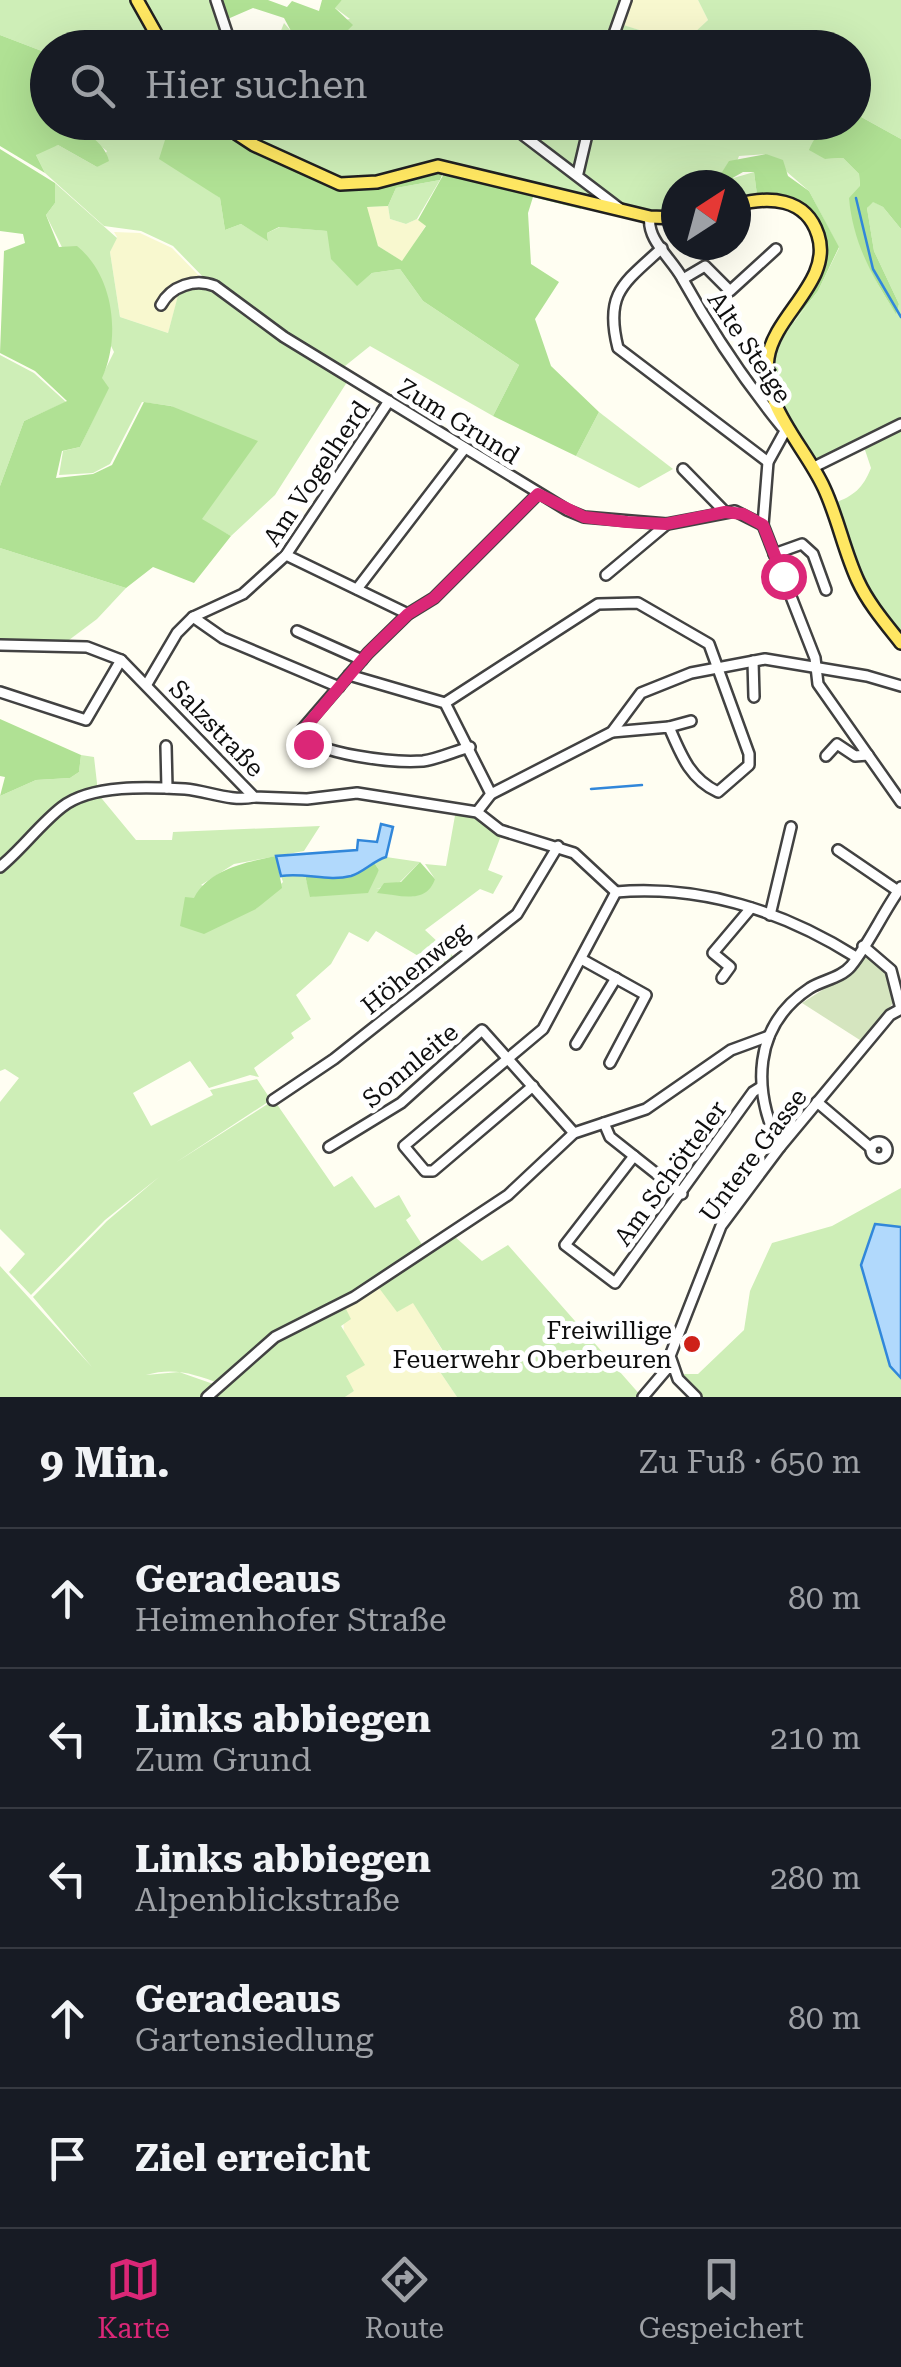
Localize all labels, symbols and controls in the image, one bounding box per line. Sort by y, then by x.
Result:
search box [30,30,871,140]
icon: search [65,58,120,113]
text: Hier suchen [145,63,368,107]
north arrow [661,170,751,260]
street label: Alte Steige [702,286,797,409]
street label: Zum Grund [393,373,525,470]
street label: Am Vogelherd [257,395,376,551]
route start [761,554,807,600]
street label: Salzstraße [163,674,270,783]
route end [286,722,332,768]
street label: Höhenweg [356,916,475,1020]
street label: Sonnleite [357,1017,464,1114]
street label: Untere Gasse [694,1083,813,1228]
street label: Am Schötteler [608,1095,733,1251]
place label: Freiwillige Feuerwehr Oberbeuren [393,1316,672,1374]
marker: Freiwillige Feuerwehr Oberbeuren [681,1333,703,1355]
text: 9 Min. [40,1438,170,1487]
text: Zu Fuß · 650 m [639,1443,861,1481]
text: Geradeaus [135,1557,341,1601]
icon: ahead [40,1571,95,1626]
text: 80 m [788,1579,861,1617]
text: Heimenhofer Straße [135,1601,447,1639]
text: Links abbiegen [135,1697,431,1741]
icon: left [40,1711,95,1766]
text: 210 m [770,1719,861,1757]
text: Zum Grund [135,1741,311,1779]
text: Links abbiegen [135,1837,431,1881]
icon: left [40,1851,95,1906]
text: 280 m [770,1859,861,1897]
text: Alpenblickstraße [135,1881,400,1919]
text: Geradeaus [135,1977,341,2021]
icon: ahead [40,1991,95,2046]
text: 80 m [788,1999,861,2037]
text: Gartensiedlung [135,2021,374,2059]
icon: arrive [40,2131,95,2186]
text: Ziel erreicht [135,2136,370,2180]
tab: Karte [97,2252,170,2345]
tab: Route [365,2252,444,2345]
tab: Gespeichert [639,2252,804,2345]

